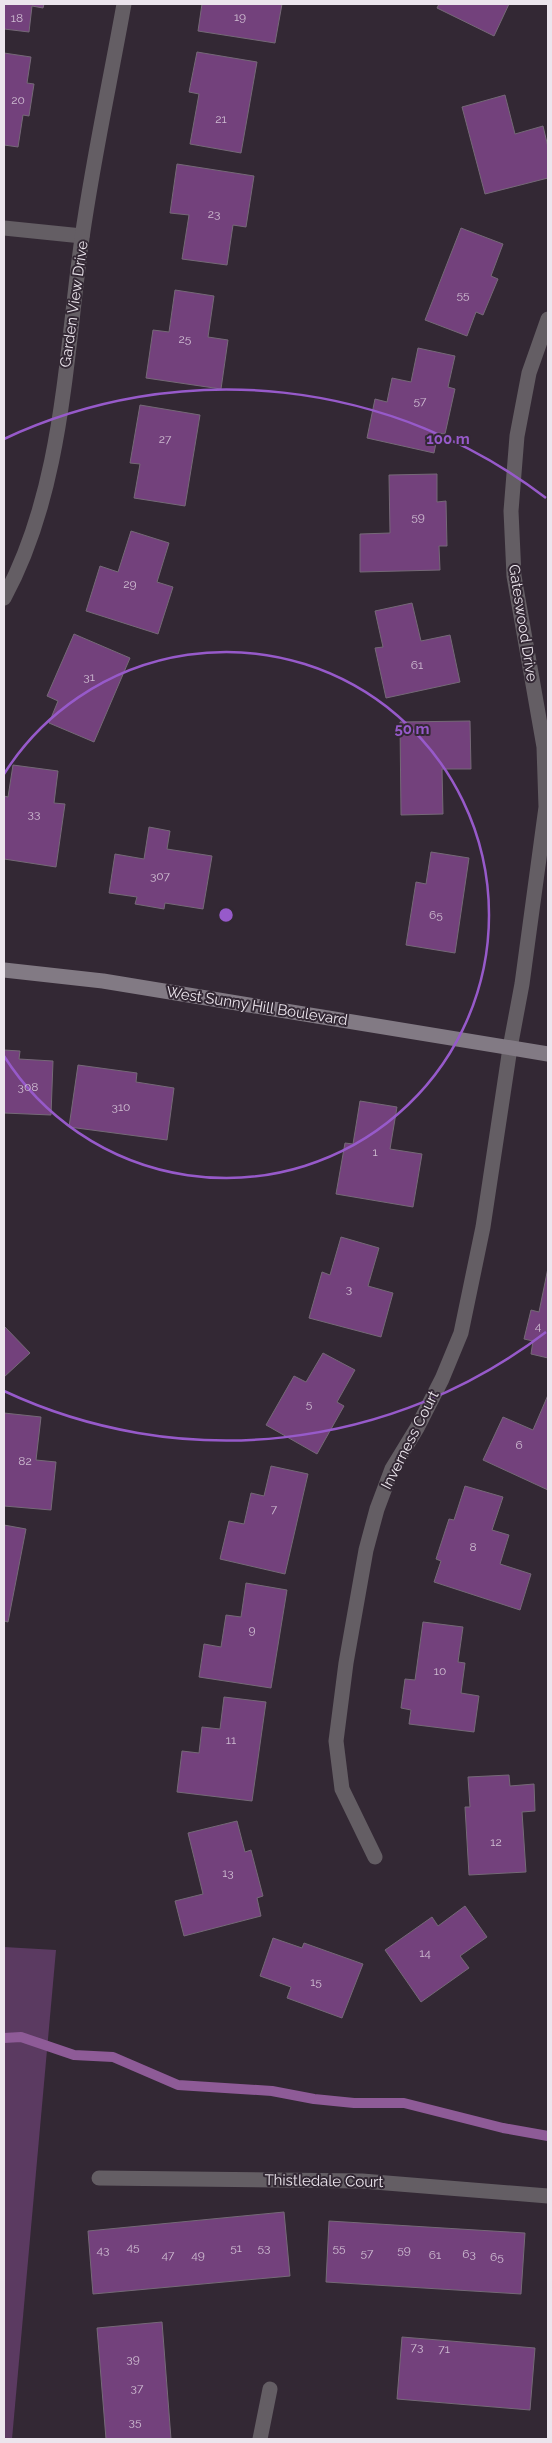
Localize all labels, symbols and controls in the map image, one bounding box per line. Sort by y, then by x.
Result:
house number: 19 [234,10,246,24]
house number: 18 [11,11,23,25]
house number: 20 [11,93,25,107]
house number: 21 [215,112,227,126]
house number: 23 [208,207,220,221]
street label: Garden View Drive [56,239,92,368]
house number: 55 [456,288,470,302]
house number: 25 [179,332,192,346]
house number: 57 [414,394,427,408]
text: 100 m [426,430,470,448]
house number: 27 [159,432,172,446]
house number: 59 [411,510,425,524]
street label: Gateswood Drive [505,563,541,683]
house number: 29 [123,577,137,591]
house number: 61 [411,658,423,672]
house number: 31 [83,670,95,684]
text: 50 m [394,720,430,738]
house number: 33 [28,807,40,821]
house number: 307 [150,869,171,883]
centre of rings [217,906,235,924]
house number: 65 [429,908,443,922]
street label: West Sunny Hill Boulevard [165,983,349,1029]
house number: 308 [18,1080,38,1094]
house number: 310 [112,1100,130,1114]
house number: 1 [372,1145,378,1159]
house number: 3 [346,1282,352,1296]
house number: 4 [535,1319,542,1333]
street label: Inverness Court [377,1388,443,1492]
house number: 5 [306,1397,313,1411]
house number: 6 [515,1438,523,1452]
house number: 82 [18,1454,32,1468]
house number: 7 [271,1502,278,1516]
house number: 8 [469,1540,477,1554]
house number: 9 [248,1623,256,1637]
house number: 10 [434,1664,446,1678]
house number: 11 [226,1733,236,1747]
house number: 12 [490,1835,502,1849]
house number: 13 [222,1866,234,1880]
house number: 14 [419,1946,431,1960]
house number: 15 [310,1975,322,1989]
street label: Thistledale Court [264,2171,384,2191]
house number: 45 [126,2240,140,2254]
house number: 51 [230,2241,242,2255]
house number: 53 [258,2241,270,2255]
house number: 55 [332,2241,346,2255]
house number: 43 [97,2243,109,2257]
house number: 59 [397,2243,411,2257]
house number: 57 [361,2246,374,2260]
house number: 63 [462,2247,476,2261]
house number: 47 [162,2248,175,2262]
house number: 49 [191,2248,205,2262]
house number: 61 [429,2248,441,2262]
house number: 65 [490,2250,504,2264]
house number: 73 [411,2340,423,2354]
house number: 71 [438,2342,450,2356]
house number: 39 [126,2352,140,2366]
house number: 37 [131,2381,144,2395]
house number: 35 [129,2415,142,2429]

